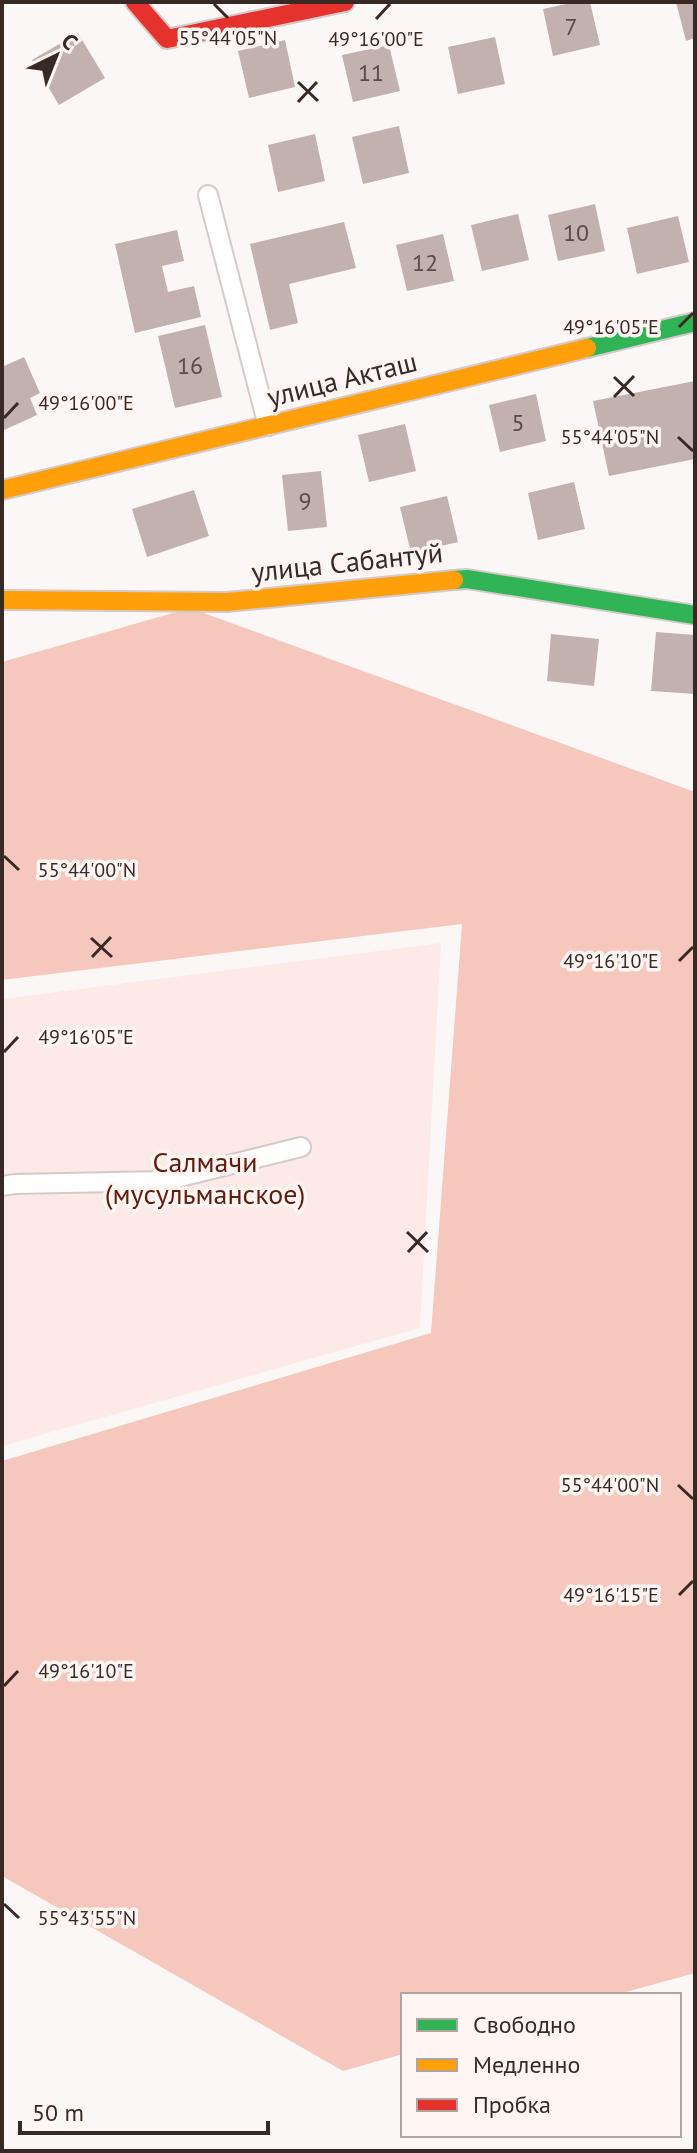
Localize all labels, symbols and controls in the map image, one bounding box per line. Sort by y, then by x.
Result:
house number: 7 [564,11,578,42]
north arrow [16,16,96,96]
text: 55°44'05"N [179,25,277,51]
text: 49°16'00"E [328,26,424,52]
text: С [56,27,84,56]
house number: 11 [358,57,384,88]
house number: 10 [563,217,589,248]
house number: 12 [412,247,438,278]
text: 49°16'05"E [563,314,659,340]
street label: улица Акташ [263,342,421,415]
house number: 16 [177,350,203,381]
text: 49°16'00"E [38,390,134,416]
house number: 5 [511,407,525,438]
text: 55°44'05"N [561,424,659,450]
house number: 9 [298,485,312,516]
street label: улица Сабантуй [249,533,444,590]
text: 55°44'00"N [38,857,136,883]
text: 49°16'10"E [563,948,659,974]
text: 49°16'05"E [38,1024,134,1050]
park label: Салмачи (мусульманское) [105,1143,305,1212]
text: 55°44'00"N [561,1472,659,1498]
text: 49°16'15"E [563,1582,659,1608]
text: 49°16'10"E [38,1658,134,1684]
text: 55°43'55"N [38,1905,136,1931]
legend [401,1993,681,2137]
text: Свободно [473,2009,576,2040]
text: Медленно [473,2049,580,2080]
scale bar [20,2085,268,2135]
text: Пробка [473,2089,551,2120]
text: 50 m [32,2097,84,2128]

